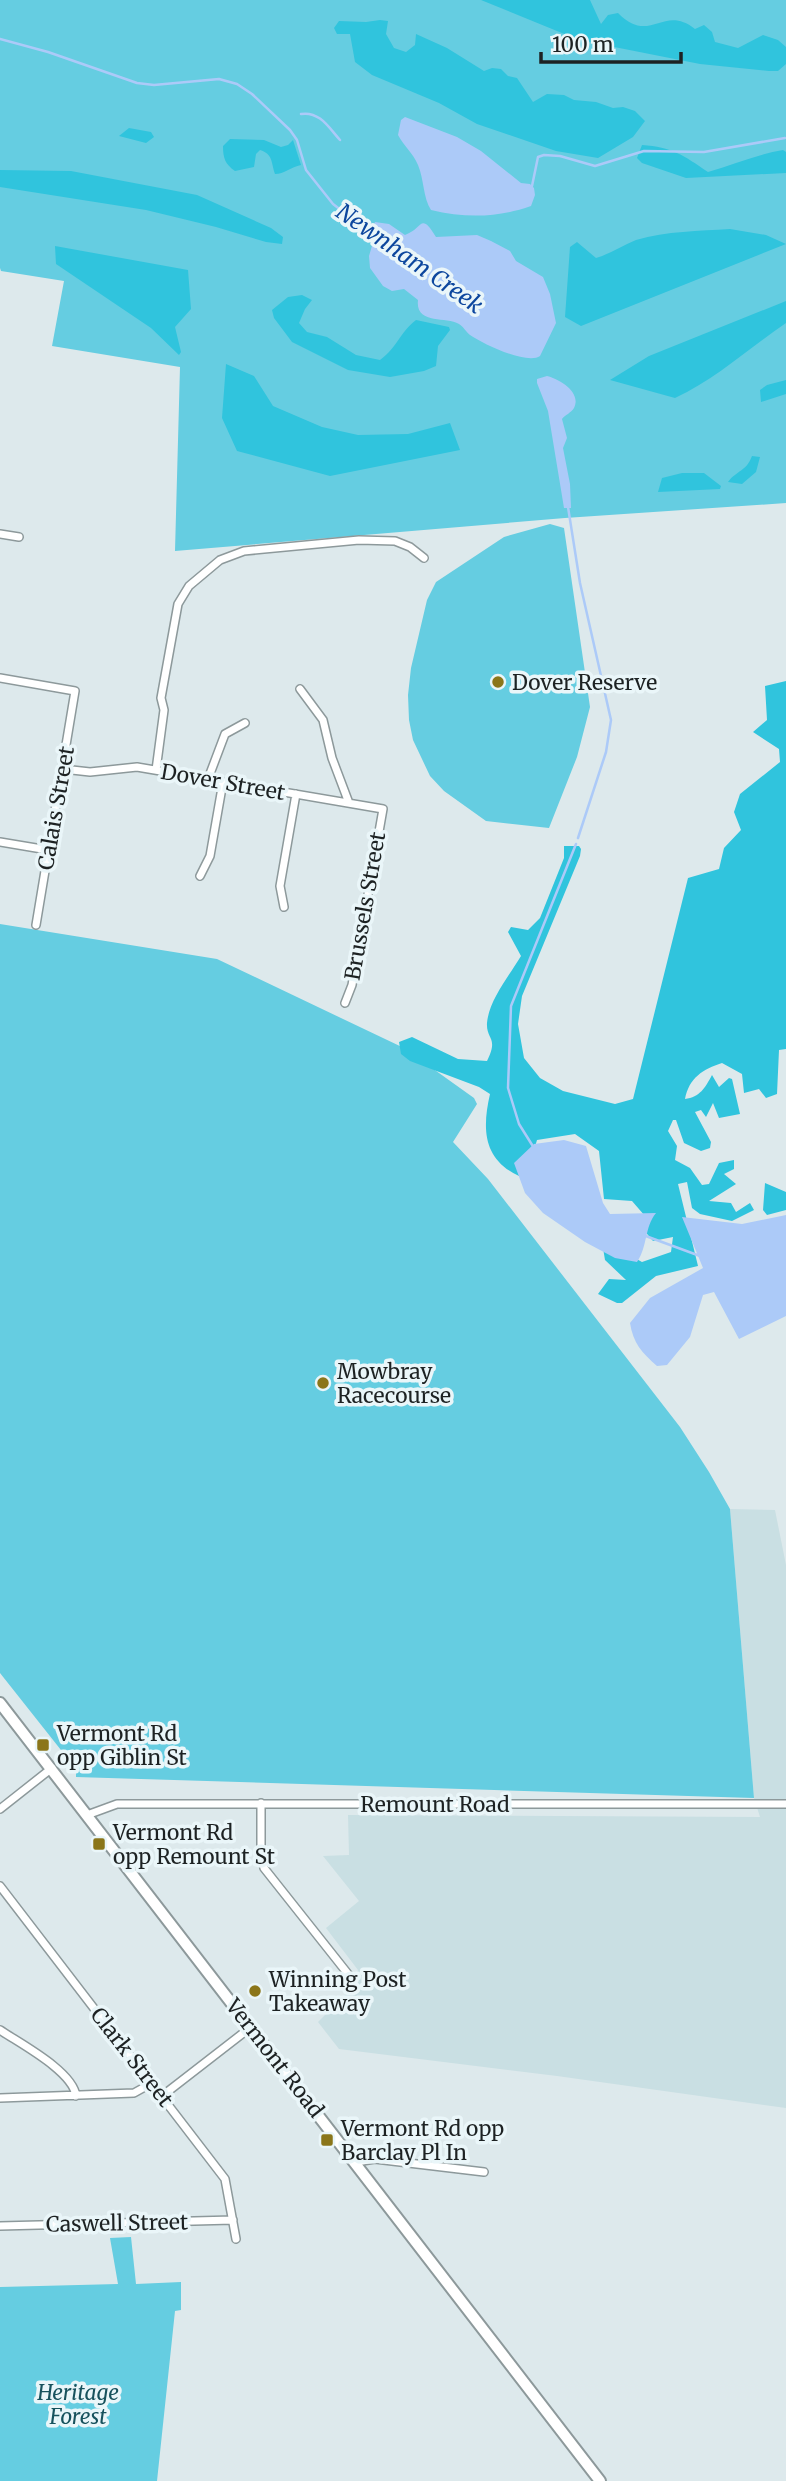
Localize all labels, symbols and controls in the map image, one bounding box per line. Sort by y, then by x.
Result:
scale bar [541,21,681,65]
text: 100 m [552,31,614,58]
water label: Newnham Creek [331,197,489,320]
place label: Dover Reserve [512,669,657,696]
marker: Dover Reserve [490,674,506,690]
street label: Calais Street [32,744,80,872]
street label: Dover Street [159,758,287,806]
street label: Brussels Street [339,830,391,982]
place label: Mowbray Racecourse [337,1358,451,1409]
marker: Mowbray Racecourse [315,1375,331,1391]
place label: Vermont Rd opp Giblin St [56,1720,187,1771]
marker: Vermont Rd opp Giblin St [35,1737,51,1753]
street label: Remount Road [360,1791,510,1818]
place label: Vermont Rd opp Remount St [112,1819,275,1870]
marker: Vermont Rd opp Remount St [91,1836,107,1852]
place label: Winning Post Takeaway [268,1966,406,2017]
marker: Winning Post Takeaway [247,1983,263,1999]
street label: Vermont Road [219,1992,330,2123]
street label: Clark Street [85,2002,179,2112]
place label: Vermont Rd opp Barclay Pl In [340,2115,504,2166]
marker: Vermont Rd opp Barclay Pl In [319,2132,335,2148]
street label: Caswell Street [46,2208,188,2238]
park label: Heritage Forest [36,2379,119,2430]

